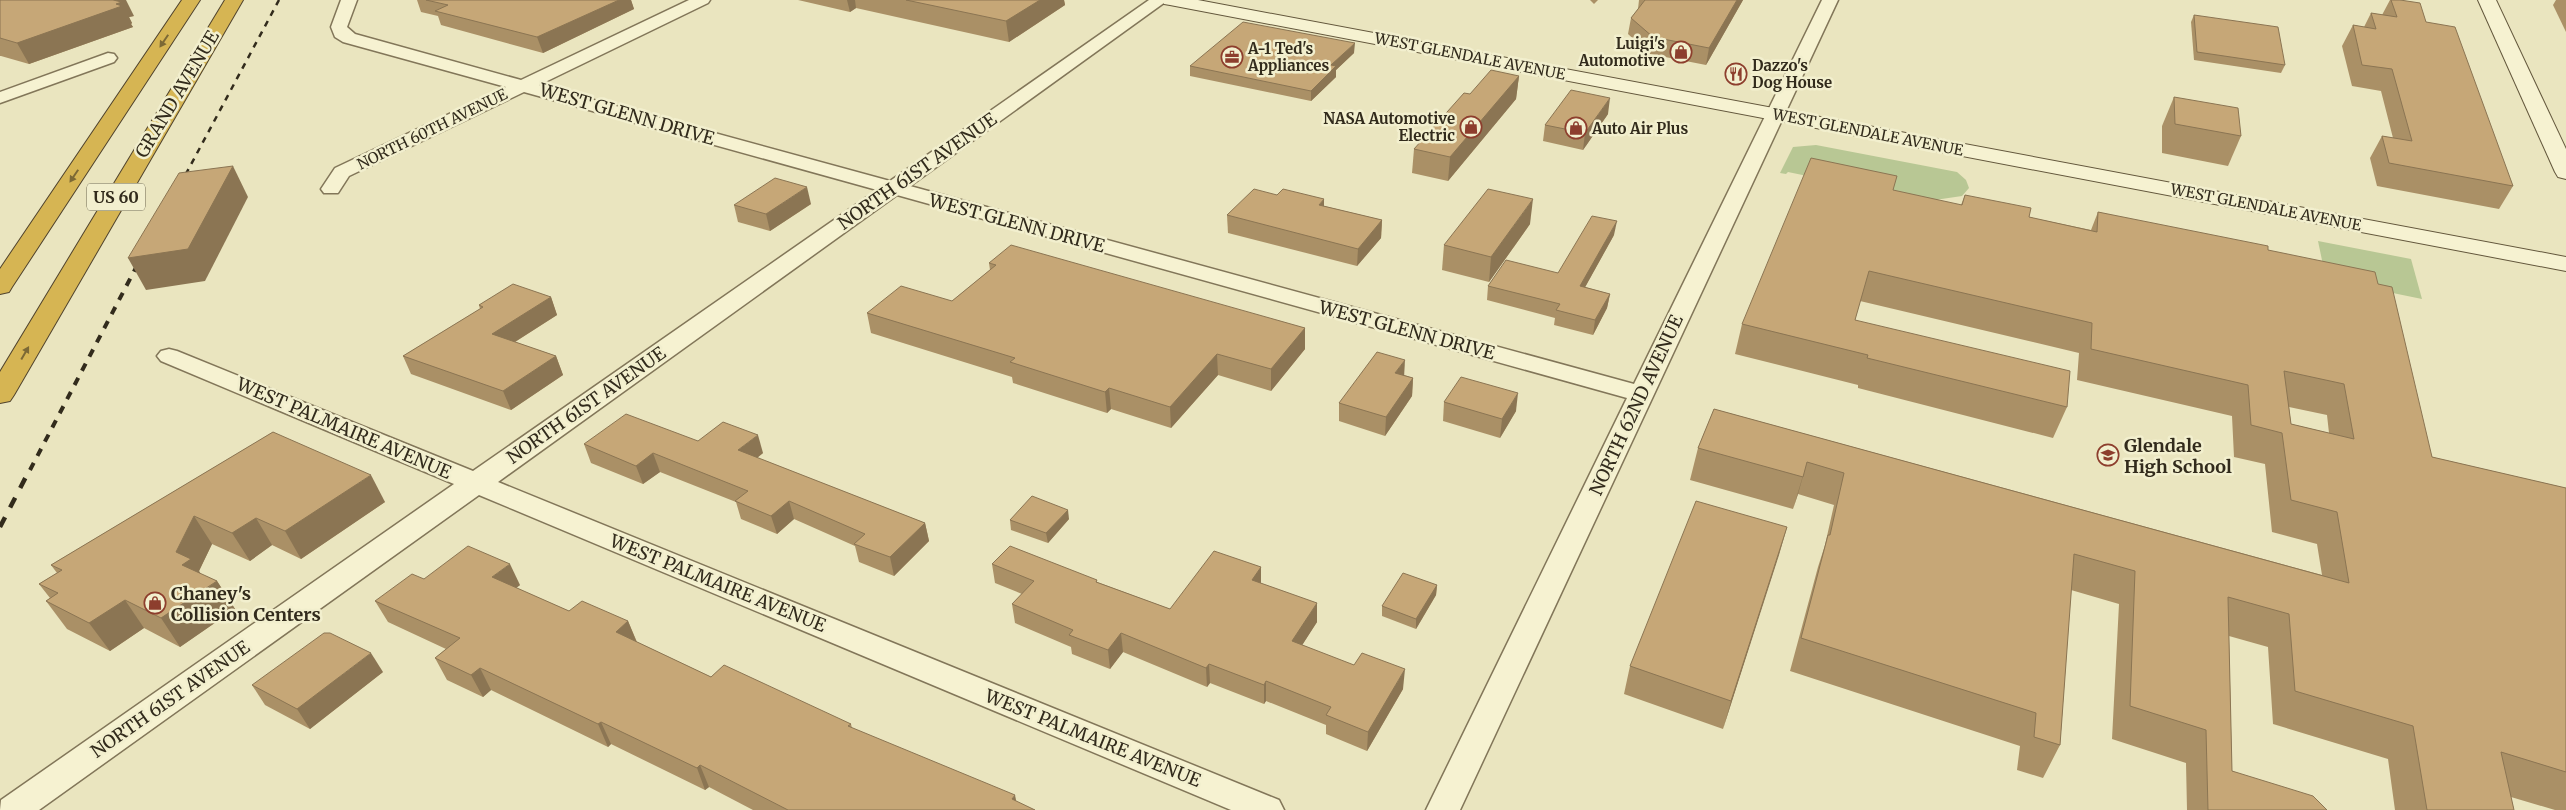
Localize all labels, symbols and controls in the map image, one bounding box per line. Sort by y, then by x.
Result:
street label: GRAND AVENUE [130,26,224,162]
street label: WEST GLENDALE AVENUE [1372,28,1567,84]
one-way arrow [159,34,169,47]
place label: Luigi's Automotive [1578,34,1665,70]
place label: A-1 Ted's Appliances [1247,39,1329,75]
shop icon: Luigi's Automotive [1669,40,1693,64]
office icon: A-1 Ted's Appliances [1220,45,1244,69]
place label: Dazzo's Dog House [1752,56,1832,92]
restaurant icon: Dazzo's Dog House [1724,62,1748,86]
street label: WEST GLENN DRIVE [536,78,718,150]
street label: NORTH 60TH AVENUE [354,84,511,174]
street label: WEST GLENDALE AVENUE [1770,104,1965,160]
street label: NORTH 61ST AVENUE [833,107,1001,235]
place label: NASA Automotive Electric [1323,109,1455,145]
shop icon: NASA Automotive Electric [1459,115,1483,139]
shop icon: Auto Air Plus [1564,116,1588,140]
place label: Auto Air Plus [1591,119,1688,138]
one-way arrow [69,169,79,183]
street label: WEST GLENDALE AVENUE [2168,179,2363,235]
road number: US 60 [87,183,145,210]
street label: WEST GLENN DRIVE [926,188,1108,258]
street label: WEST GLENN DRIVE [1316,295,1498,365]
street label: NORTH 62ND AVENUE [1584,311,1688,499]
street label: NORTH 61ST AVENUE [502,341,670,469]
one-way arrow [20,347,29,360]
street label: WEST PALMAIRE AVENUE [232,372,455,484]
place label: Glendale High School [2124,434,2232,478]
school or university icon: Glendale High School [2096,443,2120,467]
street label: WEST PALMAIRE AVENUE [606,529,830,637]
place label: Chaney's Collision Centers [171,582,321,626]
shop icon: Chaney's Collision Centers [143,591,167,615]
street label: NORTH 61ST AVENUE [86,635,254,763]
street label: WEST PALMAIRE AVENUE [981,684,1205,792]

